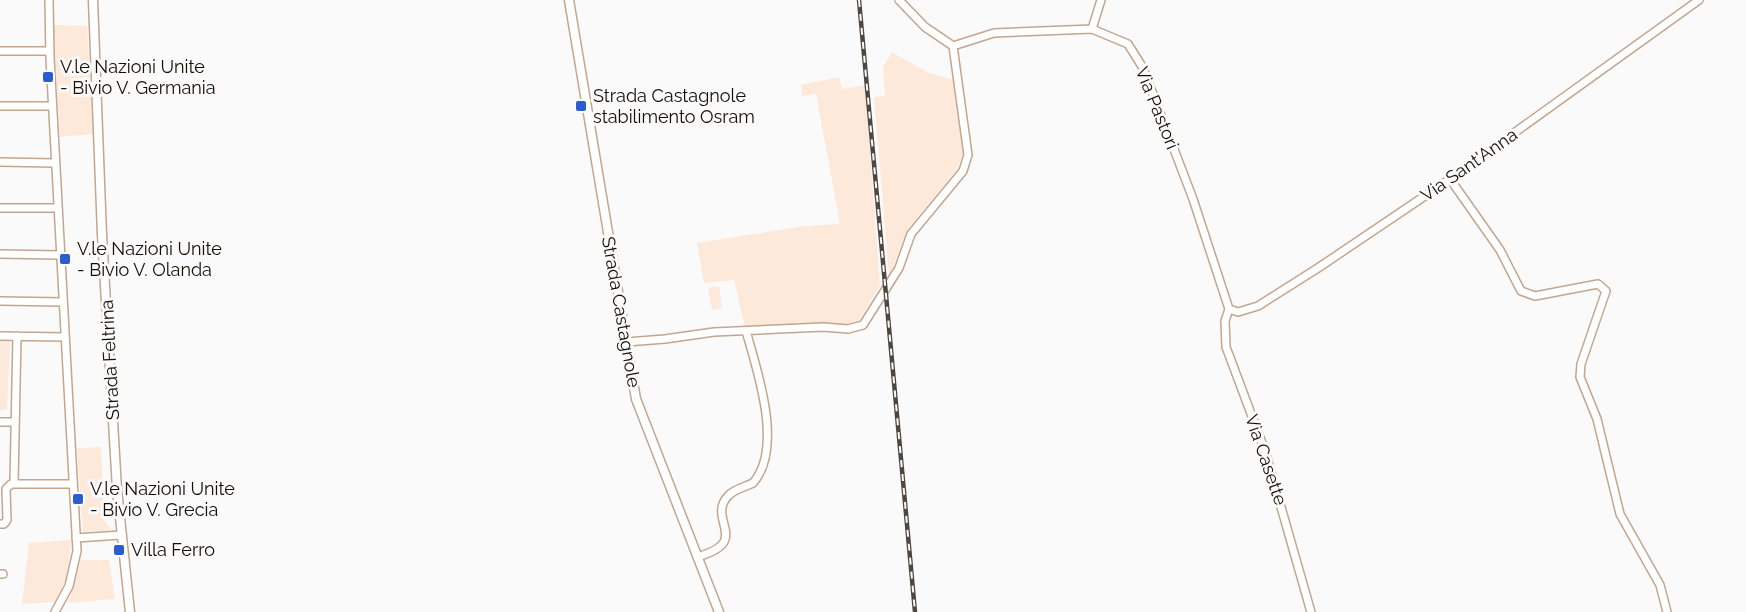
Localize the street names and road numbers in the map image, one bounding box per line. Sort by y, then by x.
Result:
street label: Via Pastori [1131,64,1183,152]
street label: Via Sant'Anna [1416,124,1521,206]
street label: Strada Castagnole [598,235,645,389]
street label: Strada Feltrina [96,299,123,421]
street label: Via Casette [1241,412,1292,508]

